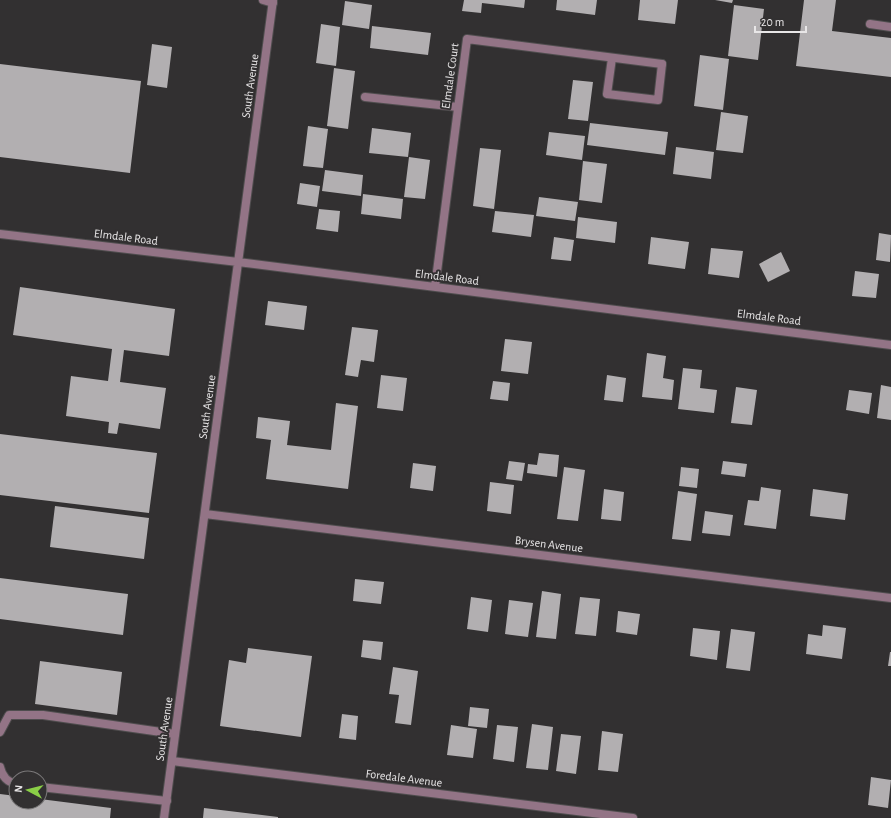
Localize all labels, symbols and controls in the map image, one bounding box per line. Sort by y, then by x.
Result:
scale bar [755,8,806,34]
text: 20 m [761,16,784,28]
street label: Elmdale Court [439,42,461,110]
street label: South Avenue [240,53,260,119]
street label: Elmdale Road [93,227,159,247]
street label: Elmdale Road [414,267,480,287]
street label: Elmdale Road [736,307,802,327]
street label: South Avenue [197,374,217,440]
street label: Brysen Avenue [514,534,584,555]
street label: South Avenue [154,696,174,762]
street label: Foredale Avenue [365,767,443,789]
north arrow [8,770,48,810]
text: N [13,784,24,793]

